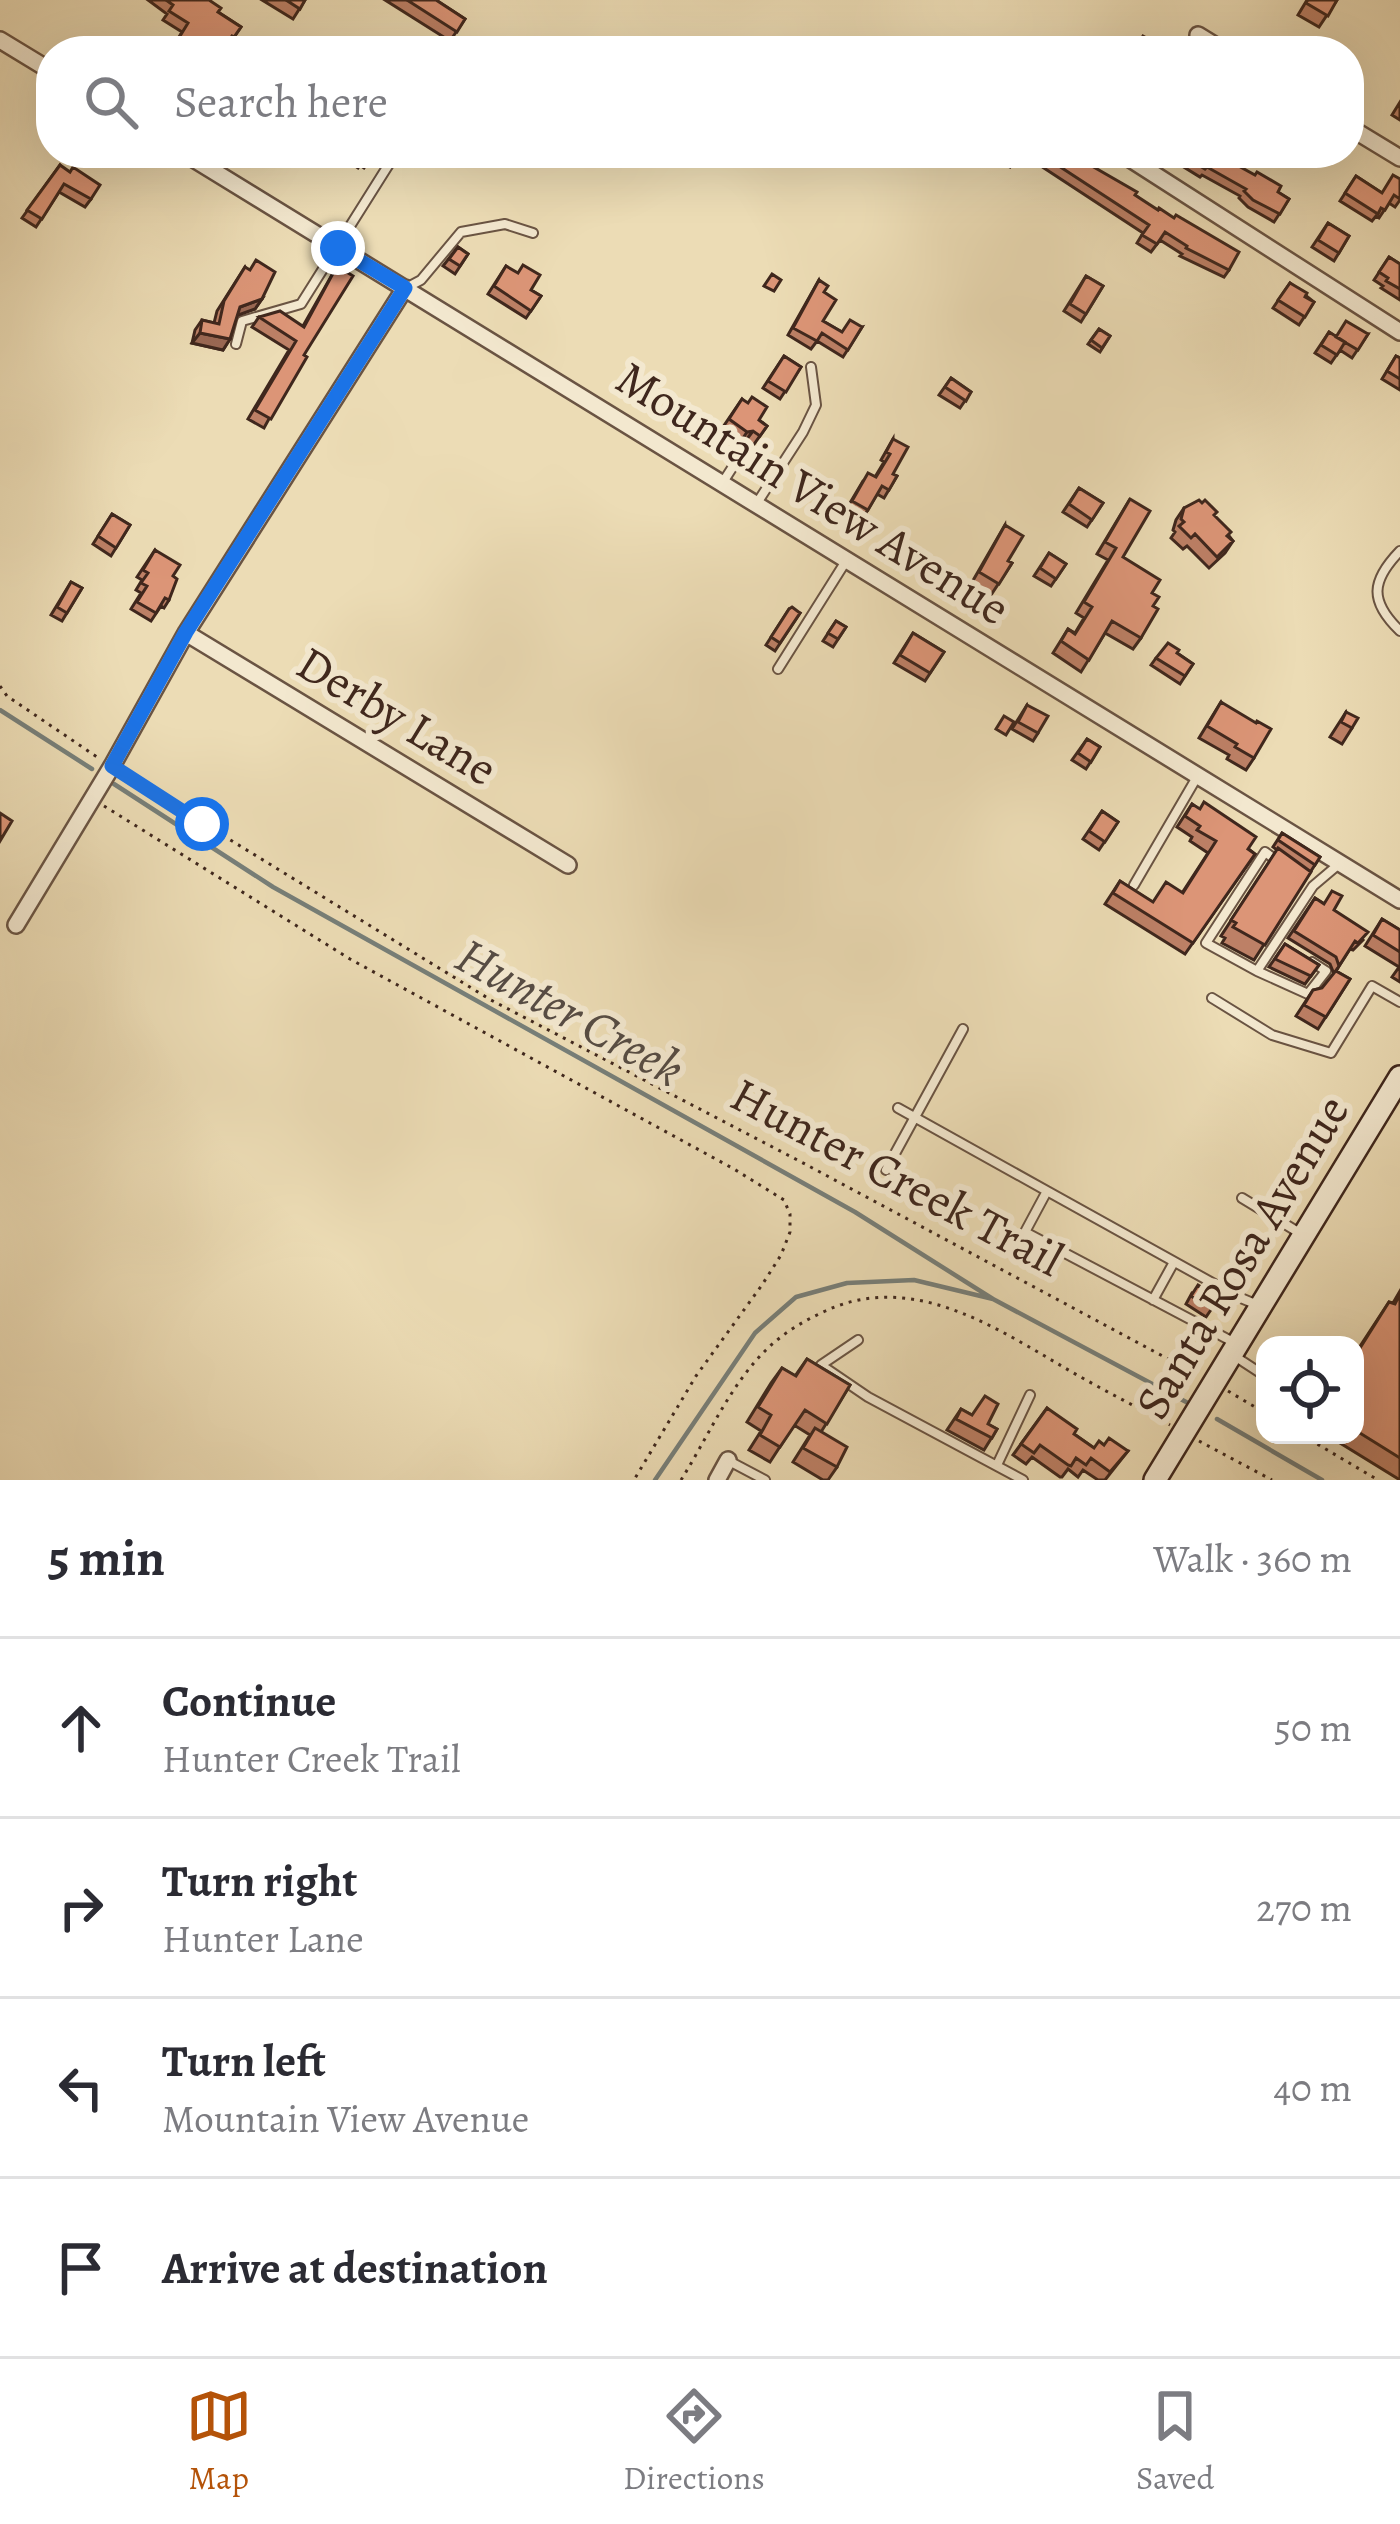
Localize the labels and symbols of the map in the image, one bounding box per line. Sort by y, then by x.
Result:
route end [311,221,365,275]
street label: Mountain View Avenue [604,345,1022,641]
street label: Derby Lane [285,630,509,802]
route start [175,797,229,851]
water label: Hunter Creek [443,921,697,1103]
street label: Hunter Creek Trail [719,1062,1075,1292]
street label: Santa Rosa Avenue [1119,1083,1365,1431]

